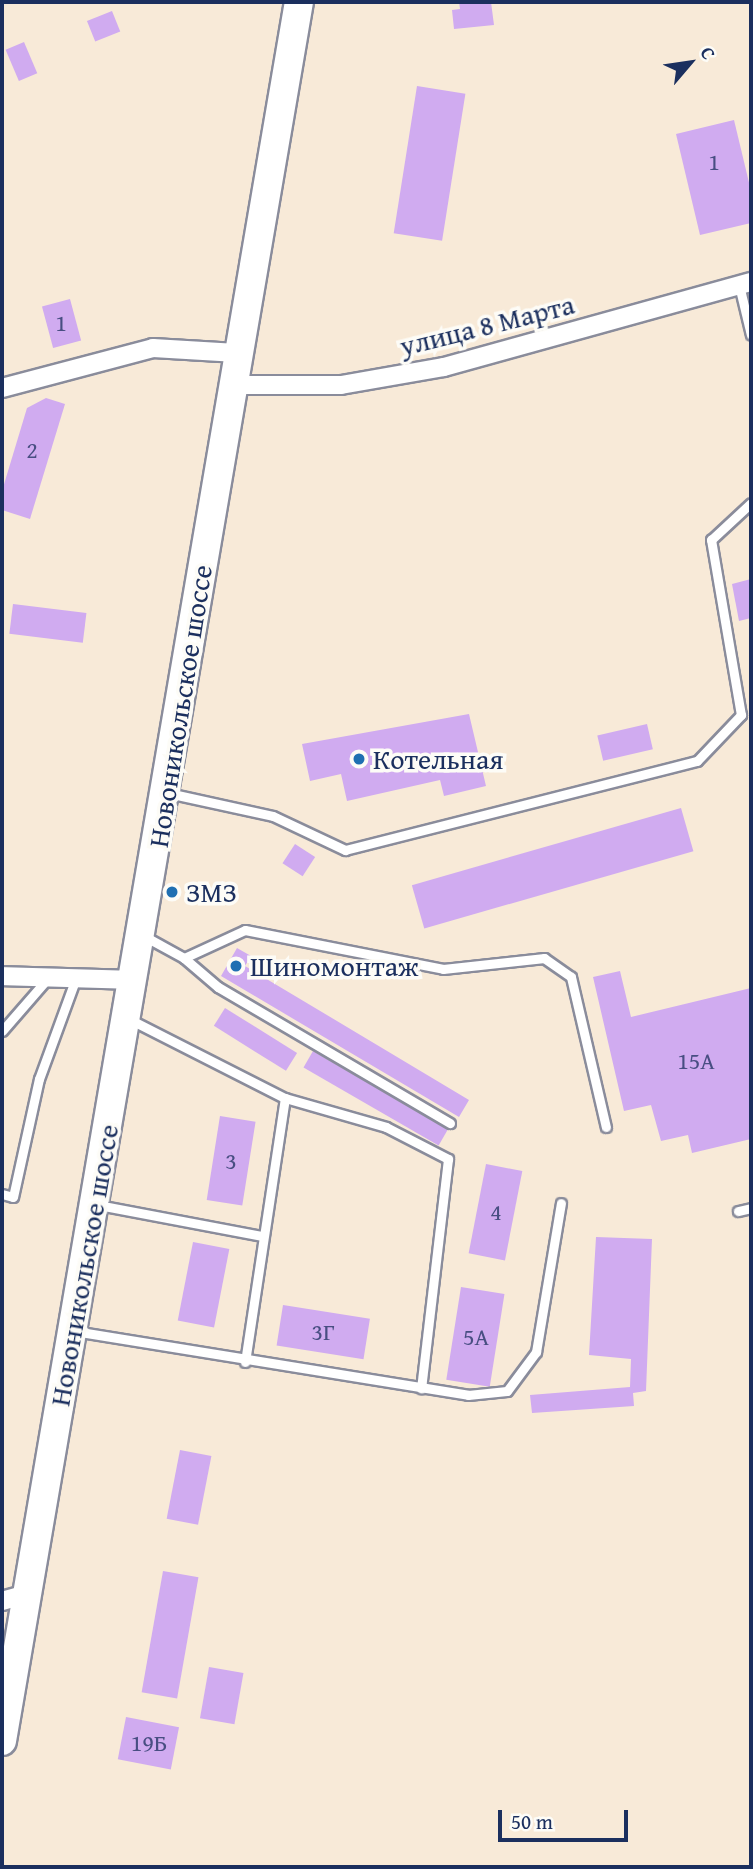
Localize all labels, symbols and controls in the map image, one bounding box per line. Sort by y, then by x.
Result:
north arrow [655,28,725,98]
text: С [694,41,723,64]
house number: 1 [708,148,720,176]
street label: улица 8 Марта [396,287,578,363]
house number: 1 [55,309,67,337]
house number: 2 [26,436,38,464]
street label: Новоникольское шоссе [141,562,219,850]
place label: Котельная [373,742,504,776]
marker: Котельная [351,751,367,767]
place label: ЗМЗ [186,875,237,909]
marker: ЗМЗ [164,884,180,900]
place label: Шиномонтаж [250,949,418,983]
marker: Шиномонтаж [228,958,244,974]
house number: 15А [677,1047,715,1075]
street label: Новоникольское шоссе [43,1122,125,1408]
house number: 3 [225,1147,237,1175]
house number: 4 [490,1198,502,1226]
house number: 3Г [311,1318,335,1346]
house number: 5А [463,1323,489,1351]
house number: 19Б [131,1729,167,1757]
scale bar [501,1796,630,1840]
text: 50 m [511,1806,553,1837]

